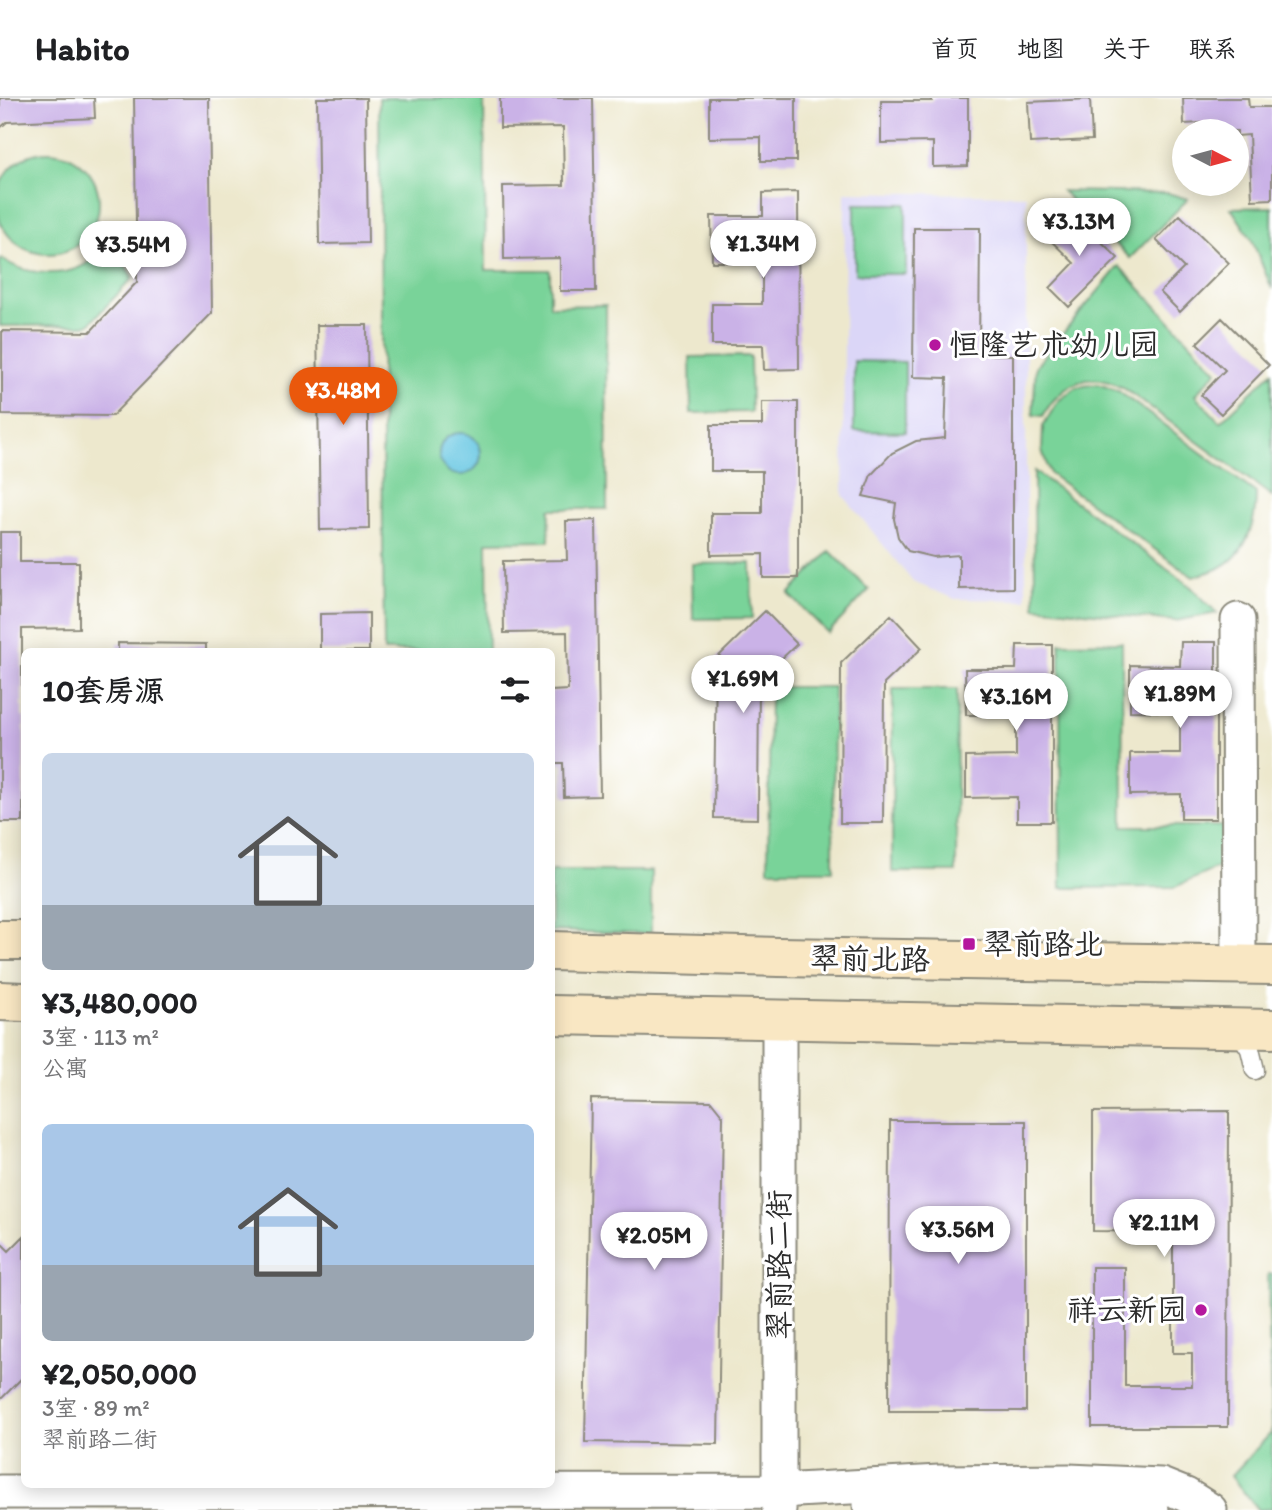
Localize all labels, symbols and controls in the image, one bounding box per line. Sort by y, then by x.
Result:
text: Habito [35,29,130,68]
text: 首页 [931,34,979,63]
text: 地图 [1017,34,1065,63]
text: 关于 [1103,34,1151,63]
text: 联系 [1189,34,1237,63]
north arrow [1172,119,1250,196]
map controls [1172,119,1249,196]
pin: ¥3.13M [1022,198,1136,258]
text: ¥3.13M [1043,207,1115,235]
pin: ¥1.34M [706,220,820,280]
pin: ¥3.54M [76,222,190,281]
text: ¥1.34M [726,229,800,257]
text: ¥3.54M [95,230,171,258]
place label: 恒隆艺术幼儿园 [949,326,1159,363]
marker: 恒隆艺术幼儿园 [927,337,943,353]
pin: ¥3.48M [286,368,400,427]
text: ¥3.48M [305,376,381,404]
pin: ¥1.69M [686,656,800,715]
text: ¥1.69M [707,664,779,692]
pin: ¥1.89M [1123,670,1237,730]
icon: filters [496,671,534,709]
text: 10套房源 [42,672,164,709]
pin: ¥3.16M [959,674,1073,733]
text: ¥1.89M [1144,679,1216,707]
text: ¥3.16M [980,682,1052,710]
icon: home [225,798,351,924]
place label: 翠前路北 [983,925,1103,962]
marker: 翠前路北 [961,936,977,952]
street label: 翠前北路 [810,939,930,978]
text: ¥3,480,000 [42,984,198,1021]
text: 3室 · 113 m² [42,1023,159,1051]
text: 公寓 [42,1054,88,1082]
icon: home [225,1169,351,1295]
street label: 翠前路二街 [760,1190,797,1340]
pin: ¥2.11M [1107,1200,1221,1259]
pin: ¥3.56M [901,1206,1015,1266]
text: ¥2.11M [1129,1208,1199,1236]
pin: ¥2.05M [597,1212,711,1272]
text: ¥3.56M [921,1215,995,1243]
text: ¥2.05M [617,1221,691,1249]
place label: 祥云新园 [1067,1291,1187,1328]
marker: 祥云新园 [1193,1302,1209,1318]
text: ¥2,050,000 [42,1355,197,1392]
text: 3室 · 89 m² [42,1394,150,1422]
text: 翠前路二街 [42,1425,157,1453]

